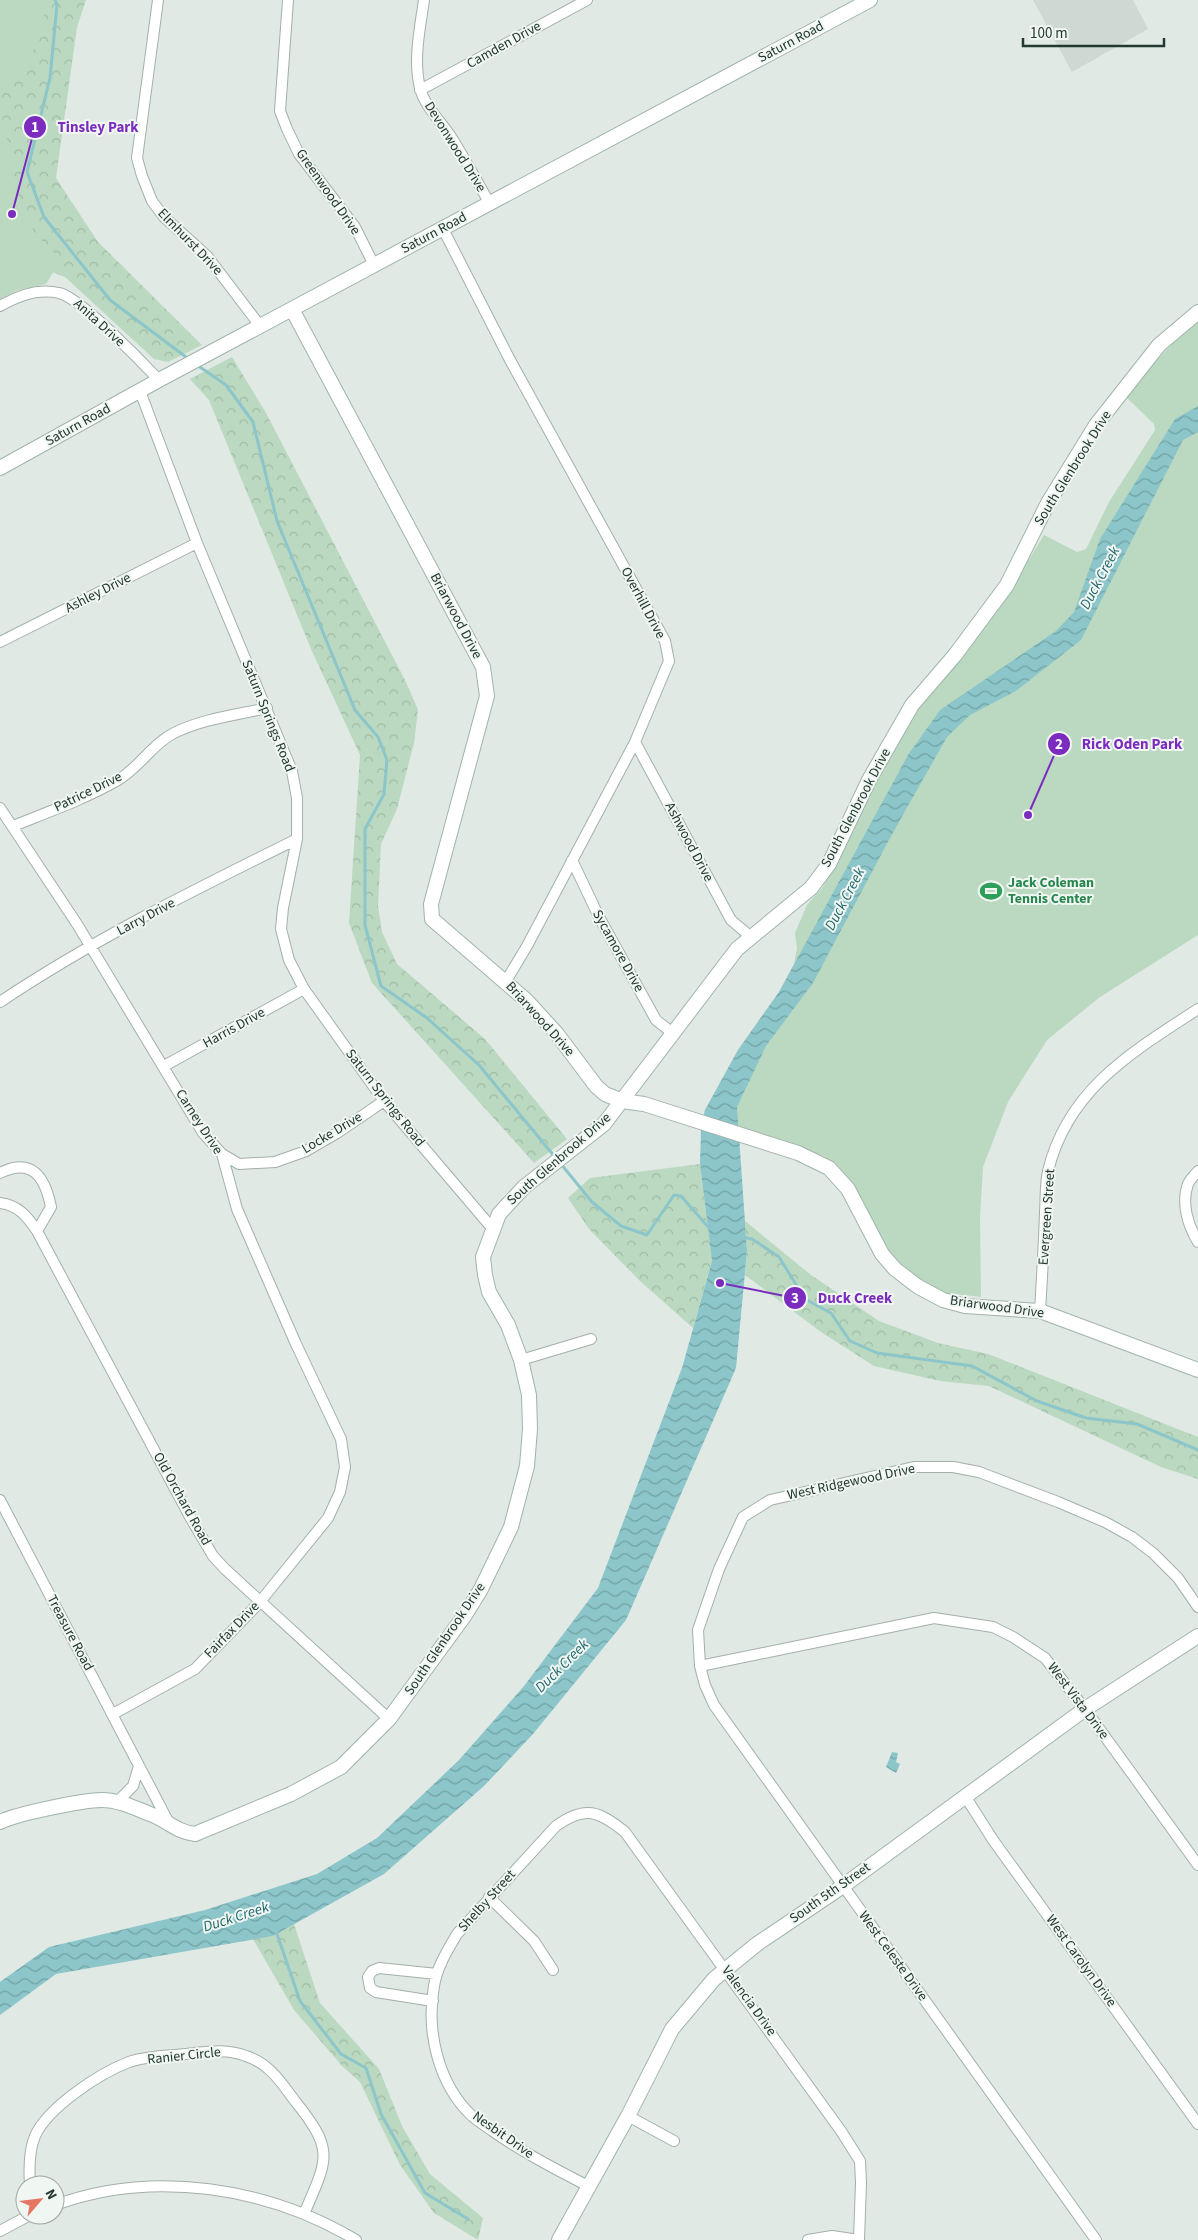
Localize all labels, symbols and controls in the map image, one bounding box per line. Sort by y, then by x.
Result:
scale bar [1023,15,1164,47]
street label: Camden Drive [463,16,545,74]
street label: Saturn Road [754,16,828,68]
text: 100 m [1030,23,1068,44]
street label: Devonwood Drive [419,98,491,196]
callout: Tinsley Park [23,112,149,142]
text: 1 [31,117,39,138]
text: Tinsley Park [57,117,139,138]
street label: Greenwood Drive [291,145,365,239]
street label: Elmhurst Drive [153,204,227,280]
street label: Saturn Road [397,207,471,259]
street label: Anita Drive [69,294,129,352]
street label: Saturn Road [42,399,114,451]
street label: South Glenbrook Drive [1029,407,1117,529]
water label: Duck Creek [1075,542,1126,613]
street label: Overhill Drive [616,563,670,643]
street label: Ashley Drive [62,568,135,618]
street label: Briarwood Drive [425,569,487,663]
street label: Saturn Springs Road [236,657,300,775]
callout: Rick Oden Park [1046,729,1192,759]
text: 2 [1055,734,1063,755]
text: Rick Oden Park [1082,734,1183,755]
street label: South Glenbrook Drive [816,745,896,871]
street label: Patrice Drive [51,767,125,817]
street label: Ashwood Drive [660,799,718,885]
water label: Duck Creek [820,863,871,934]
place label: Jack Coleman Tennis Center [1008,873,1094,909]
sports icon: Jack Coleman Tennis Center [978,878,1004,904]
street label: Larry Drive [113,893,179,941]
street label: Sycamore Drive [587,906,649,996]
street label: Briarwood Drive [501,977,579,1061]
street label: Harris Drive [199,1003,269,1053]
street label: Saturn Springs Road [340,1045,430,1151]
street label: Carney Drive [170,1085,228,1159]
street label: Locke Drive [298,1107,366,1159]
street label: South Glenbrook Drive [502,1108,616,1210]
street label: Evergreen Street [1034,1168,1060,1266]
callout: Duck Creek [782,1283,902,1313]
text: 3 [791,1288,799,1309]
text: Duck Creek [818,1288,893,1309]
street label: Briarwood Drive [949,1290,1045,1324]
street label: Old Orchard Road [148,1449,216,1549]
street label: West Ridgewood Drive [785,1459,917,1505]
street label: South Glenbrook Drive [400,1579,490,1699]
street label: Treasure Road [42,1591,98,1675]
street label: Fairfax Drive [200,1597,264,1663]
water label: Duck Creek [530,1634,594,1698]
street label: West Vista Drive [1042,1658,1114,1744]
street label: South 5th Street [785,1857,875,1928]
street label: Shelby Street [454,1865,521,1937]
water label: Duck Creek [200,1896,272,1938]
street label: West Celeste Drive [854,1907,932,2005]
street label: West Carolyn Drive [1041,1911,1121,2011]
street label: Valencia Drive [717,1962,781,2040]
street label: Ranier Circle [146,2042,222,2070]
street label: Nesbit Drive [468,2106,538,2164]
north arrow [15,2175,65,2225]
text: N [40,2186,62,2203]

